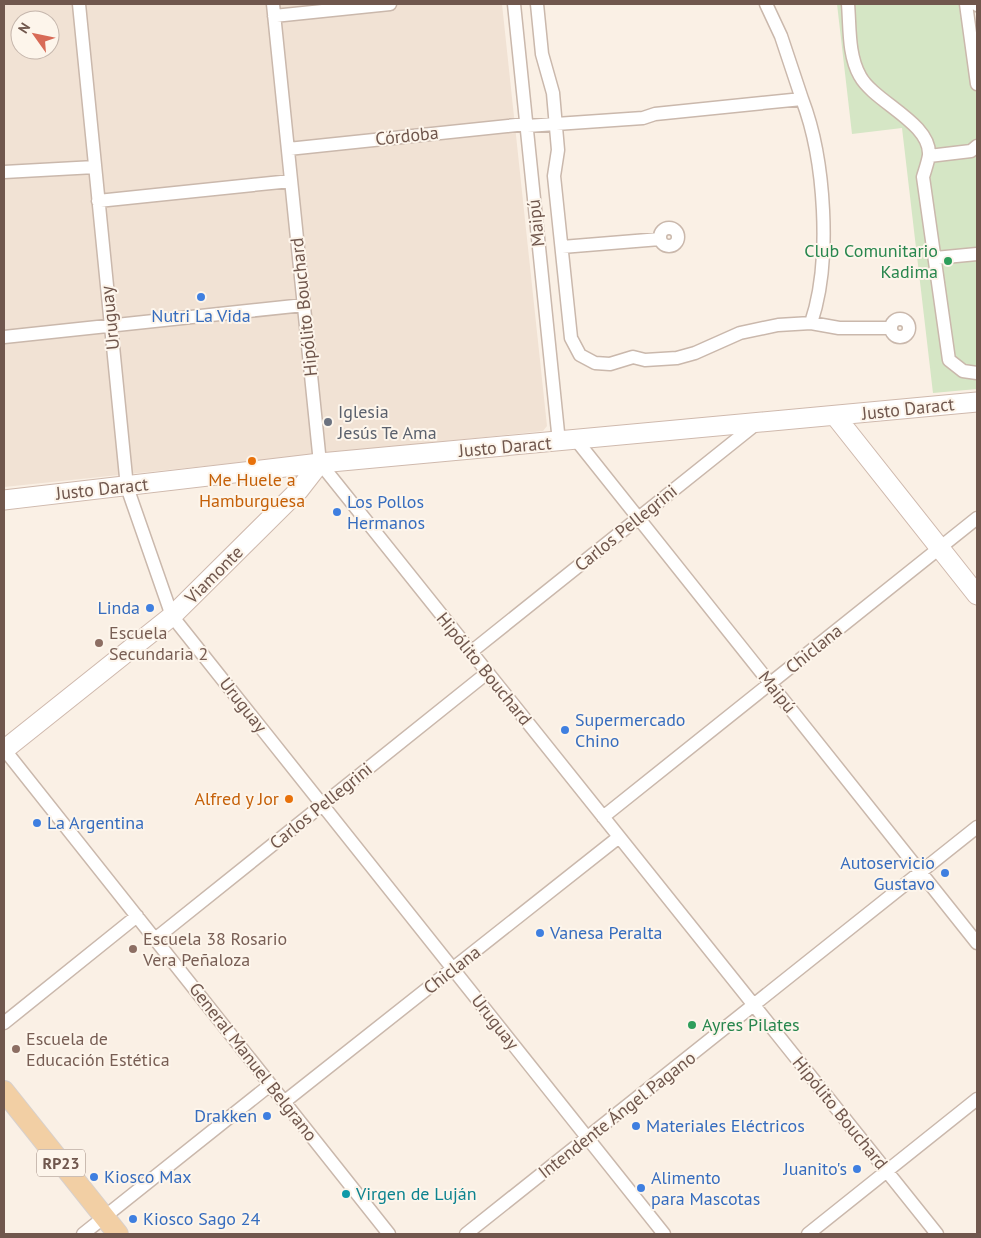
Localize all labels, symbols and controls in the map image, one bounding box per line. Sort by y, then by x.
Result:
north arrow [10,10,60,60]
text: N [14,19,34,37]
street label: Córdoba [374,121,440,150]
street label: Maipú [522,198,549,248]
street label: Hipólito Bouchard [285,237,322,378]
place label: Club Comunitario Kadima [804,239,938,283]
marker: Club Comunitario Kadima [942,255,954,267]
street label: Uruguay [95,284,124,351]
marker: Nutri La Vida [195,291,207,303]
place label: Nutri La Vida [151,304,251,327]
street label: Justo Daract [860,392,955,425]
place label: Iglesia Jesús Te Ama [337,400,437,444]
marker: Iglesia Jesús Te Ama [322,416,334,428]
street label: Justo Daract [457,431,552,462]
marker: Me Huele a Hamburguesa [246,455,258,467]
place label: Me Huele a Hamburguesa [199,468,305,512]
street label: Justo Daract [54,472,149,505]
street label: Carlos Pellegrini [570,479,682,576]
place label: Los Pollos Hermanos [347,490,425,534]
marker: Los Pollos Hermanos [331,506,343,518]
street label: Viamonte [179,541,248,609]
place label: Linda [97,596,140,619]
marker: Linda [144,602,156,614]
street label: Hipólito Bouchard [432,607,537,730]
street label: Chiclana [781,619,847,678]
place label: Escuela Secundaria 2 [109,621,208,665]
marker: Escuela Secundaria 2 [93,637,105,649]
street label: Maipú [754,666,801,717]
street label: Uruguay [215,672,273,738]
place label: Supermercado Chino [575,708,686,752]
marker: Supermercado Chino [559,724,571,736]
street label: Carlos Pellegrini [265,757,377,854]
place label: Alfred y Jor [194,787,279,810]
marker: Alfred y Jor [283,793,295,805]
place label: La Argentina [47,811,144,834]
marker: La Argentina [31,817,43,829]
place label: Autoservicio Gustavo [840,851,935,895]
marker: Autoservicio Gustavo [939,867,951,879]
place label: Vanesa Peralta [549,921,662,944]
place label: Escuela 38 Rosario Vera Peñaloza [142,927,287,971]
marker: Vanesa Peralta [534,927,546,939]
street label: Chiclana [419,940,485,999]
marker: Escuela 38 Rosario Vera Peñaloza [127,943,139,955]
street label: General Manuel Belgrano [184,978,323,1146]
street label: Uruguay [467,989,525,1055]
place label: Ayres Pilates [702,1013,800,1036]
marker: Ayres Pilates [686,1019,698,1031]
place label: Escuela de Educación Estética [26,1027,170,1071]
marker: Escuela de Educación Estética [10,1043,22,1055]
street label: Intendente Ángel Pagano [533,1046,700,1183]
street label: Hipólito Bouchard [788,1051,893,1174]
place label: Drakken [194,1104,257,1127]
marker: Drakken [261,1110,273,1122]
place label: Materiales Eléctricos [646,1114,805,1137]
marker: Materiales Eléctricos [630,1120,642,1132]
road number: RP23 [37,1150,85,1176]
place label: Juanito's [782,1157,847,1180]
marker: Juanito's [851,1163,863,1175]
place label: Kiosco Max [104,1165,192,1188]
place label: Alimento para Mascotas [651,1166,760,1210]
marker: Kiosco Max [88,1171,100,1183]
place label: Virgen de Luján [355,1182,477,1205]
marker: Alimento para Mascotas [635,1182,647,1194]
marker: Virgen de Luján [340,1188,352,1200]
place label: Kiosco Sago 24 [143,1207,261,1230]
marker: Kiosco Sago 24 [127,1213,139,1225]

